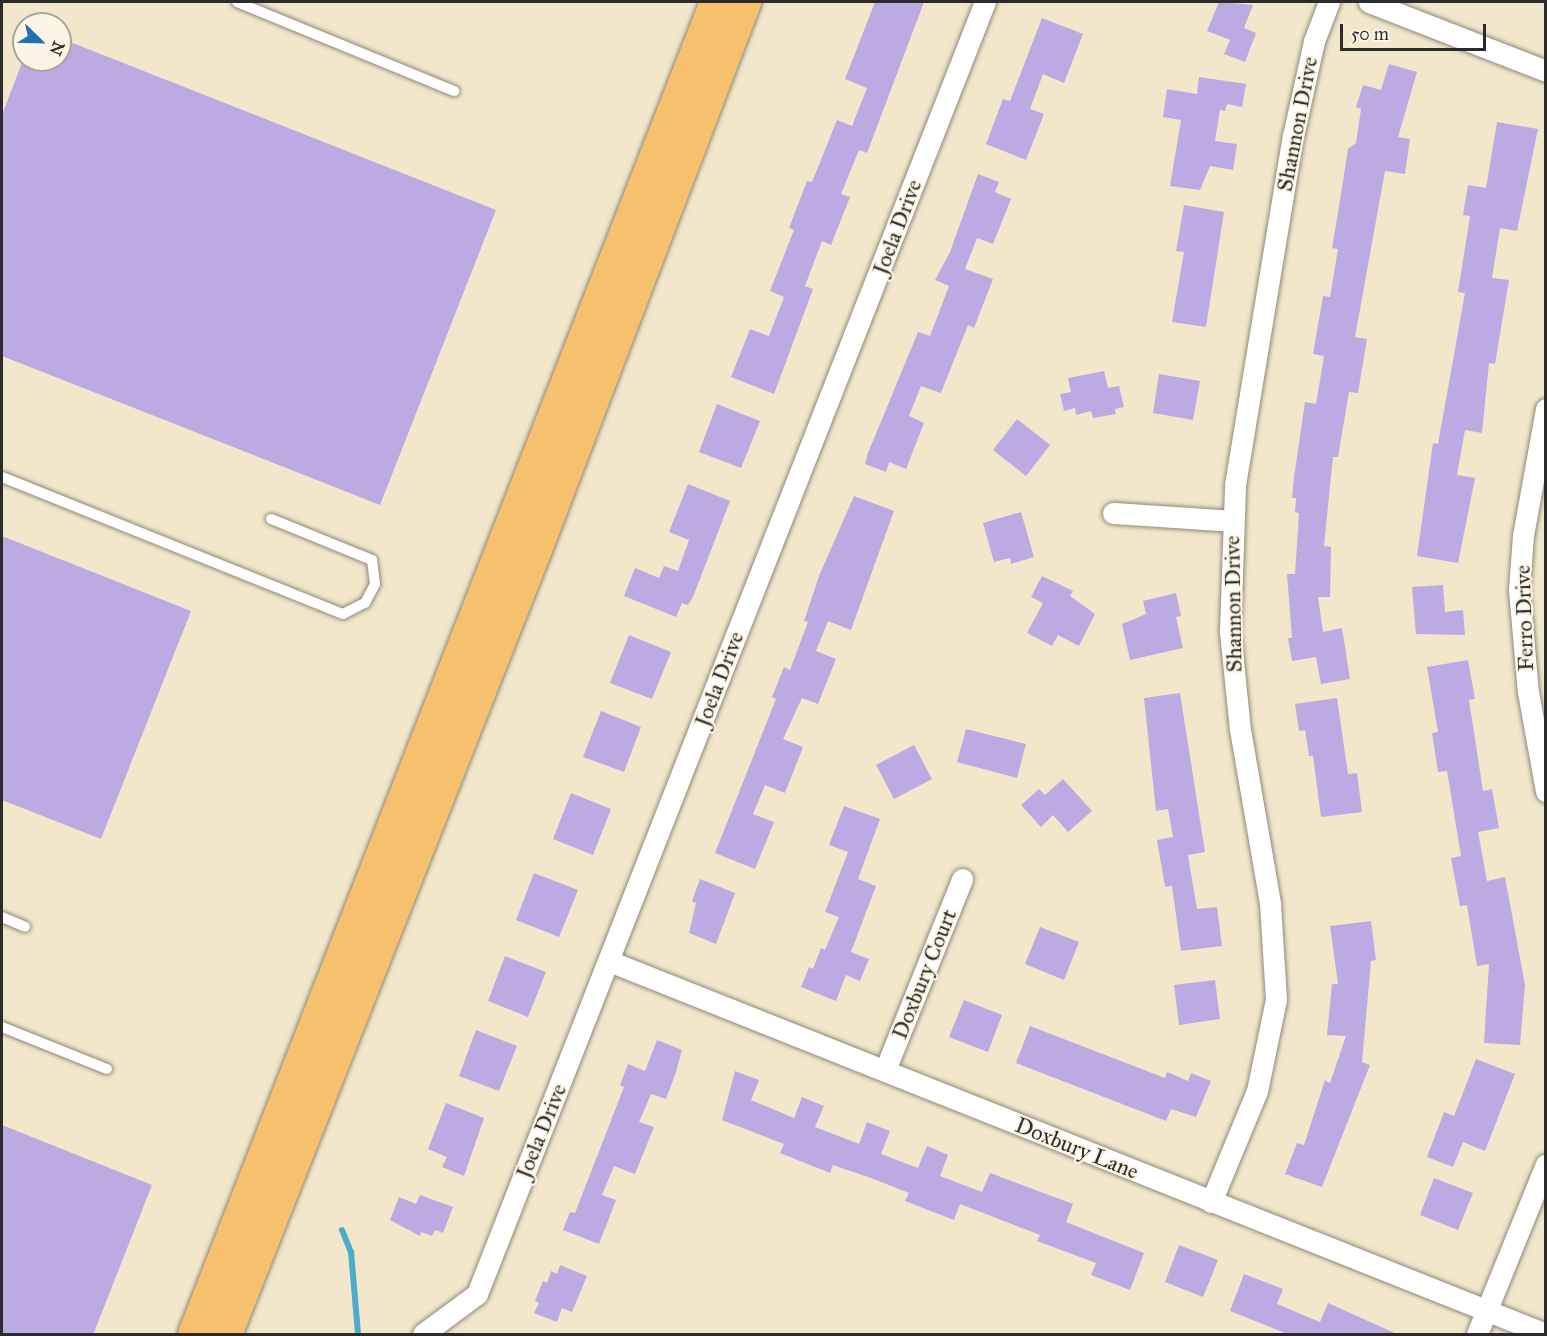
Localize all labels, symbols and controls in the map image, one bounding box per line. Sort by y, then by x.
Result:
north arrow [12,12,72,72]
scale bar [1343,12,1488,50]
text: 50 m [1351,23,1389,45]
text: N [46,38,69,58]
street label: Shannon Drive [1271,54,1323,194]
street label: Joela Drive [867,176,927,278]
street label: Shannon Drive [1219,535,1247,673]
street label: Ferro Drive [1509,564,1539,672]
street label: Joela Drive [689,628,749,730]
street label: Doxbury Court [886,905,962,1043]
street label: Joela Drive [510,1080,572,1182]
street label: Doxbury Lane [1012,1111,1142,1185]

